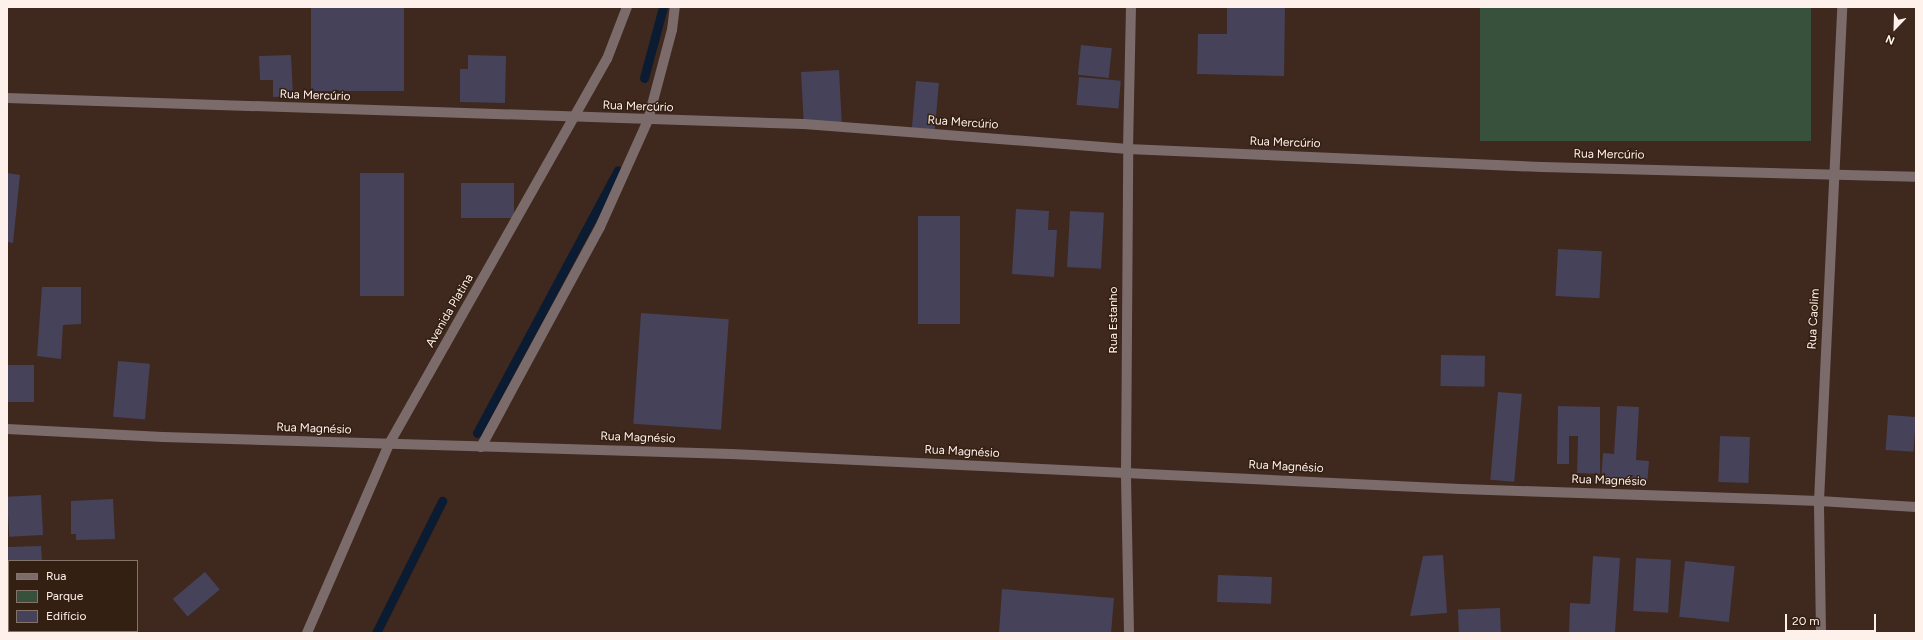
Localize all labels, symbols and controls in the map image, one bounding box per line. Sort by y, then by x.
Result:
north arrow [1875,8,1915,48]
text: N [1884,32,1897,47]
street label: Rua Mercúrio [279,88,351,104]
street label: Rua Mercúrio [602,99,674,115]
street label: Rua Mercúrio [927,113,999,133]
street label: Rua Mercúrio [1249,135,1321,151]
street label: Rua Mercúrio [1573,147,1645,163]
street label: Avenida Platina [423,272,477,350]
street label: Rua Estanho [1107,287,1121,353]
street label: Rua Caolim [1805,288,1823,350]
street label: Rua Magnésio [276,420,352,438]
street label: Rua Magnésio [600,429,676,447]
street label: Rua Magnésio [924,443,1000,461]
street label: Rua Magnésio [1248,458,1324,476]
street label: Rua Magnésio [1571,472,1647,490]
legend [8,560,138,632]
text: Rua [46,569,66,583]
text: Parque [46,589,83,603]
scale bar [1787,606,1878,632]
text: Edifício [46,609,86,623]
text: 20 m [1792,614,1820,628]

